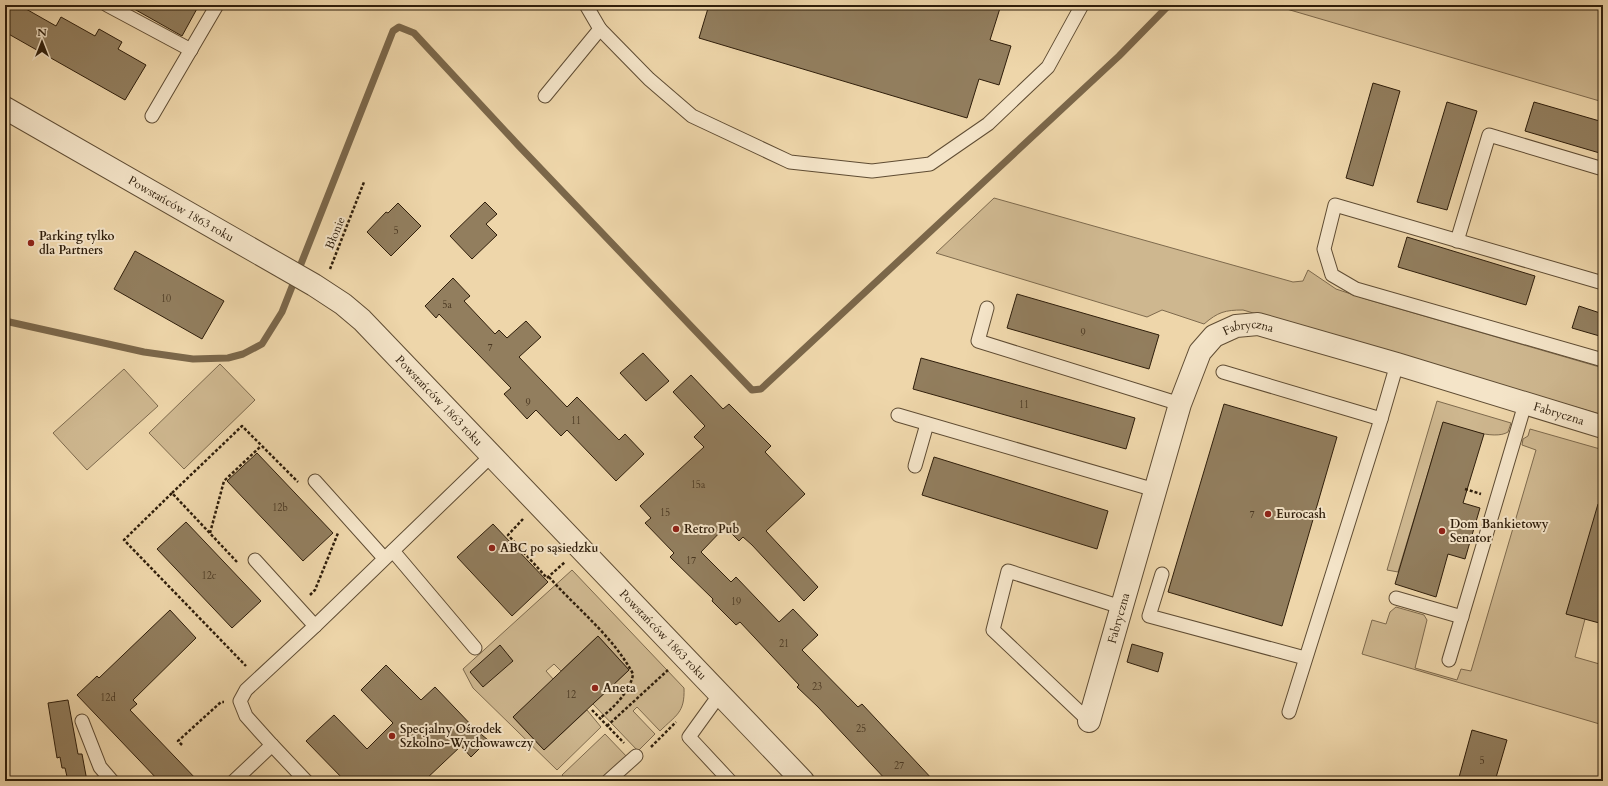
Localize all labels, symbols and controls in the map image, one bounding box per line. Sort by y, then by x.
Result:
north arrow [22,22,62,62]
text: N [37,25,47,40]
street label: Powstańców 1863 roku [125,172,237,246]
street label: Błonie [321,214,349,252]
house number: 5 [393,224,399,238]
place label: Parking tylko dla Partners [39,228,115,258]
marker: Parking tylko dla Partners [26,238,36,248]
house number: 10 [161,292,171,306]
house number: 5a [442,298,452,312]
street label: Fabryczna [1220,316,1276,339]
house number: 9 [1080,326,1086,340]
house number: 7 [487,341,493,355]
street label: Powstańców 1863 roku [392,352,486,450]
house number: 9 [525,396,531,410]
house number: 11 [1019,398,1029,412]
street label: Fabryczna [1532,398,1587,429]
house number: 11 [571,414,581,428]
house number: 15a [691,478,706,492]
house number: 12b [272,501,288,515]
house number: 15 [660,506,670,520]
place label: Eurocash [1276,506,1327,522]
house number: 7 [1249,508,1255,522]
marker: Eurocash [1263,509,1273,519]
place label: Dom Bankietowy Senator [1450,516,1549,546]
place label: Retro Pub [684,521,740,537]
marker: Retro Pub [671,524,681,534]
marker: Dom Bankietowy Senator [1437,526,1447,536]
place label: ABC po sąsiedzku [500,540,599,556]
marker: ABC po sąsiedzku [487,543,497,553]
house number: 17 [686,554,696,568]
house number: 12c [202,569,217,583]
street label: Powstańców 1863 roku [616,586,710,684]
street label: Fabryczna [1104,590,1134,645]
house number: 19 [731,595,741,609]
house number: 21 [779,637,789,651]
place label: Aneta [603,680,636,696]
house number: 23 [812,680,822,694]
marker: Aneta [590,683,600,693]
house number: 12 [566,688,576,702]
house number: 12d [100,691,116,705]
place label: Specjalny Ośrodek Szkolno-Wychowawczy [400,721,534,751]
house number: 25 [856,722,866,736]
marker: Specjalny Ośrodek Szkolno-Wychowawczy [387,731,397,741]
house number: 5 [1479,754,1485,768]
house number: 27 [894,759,904,773]

